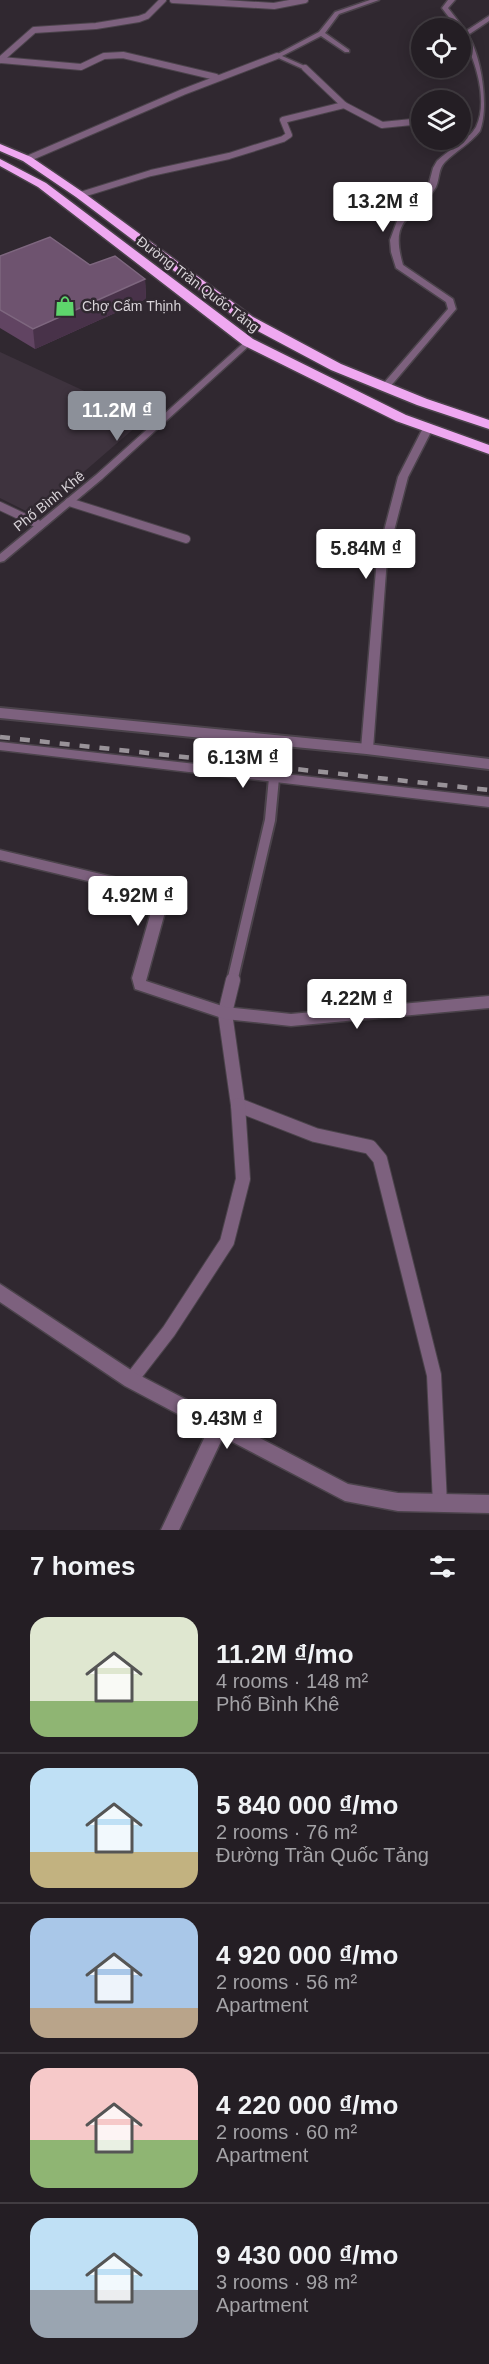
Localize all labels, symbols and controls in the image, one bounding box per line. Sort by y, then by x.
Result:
map controls [411,18,471,150]
button: locate [411,18,471,78]
button: layers [411,90,471,150]
pin: 13.2M ₫ [328,182,438,233]
text: 13.2M ₫ [347,190,419,212]
street label: Đường Trần Quốc Tảng [134,233,262,335]
shop icon: Chợ Cẩm Thịnh [53,294,77,318]
place label: Chợ Cẩm Thịnh [82,298,181,314]
pin: 11.2M ₫ [62,391,172,442]
text: 11.2M ₫ [82,399,152,421]
street label: Phố Bình Khê [10,467,88,534]
pin: 5.84M ₫ [311,529,421,580]
text: 5.84M ₫ [330,537,402,559]
pin: 6.13M ₫ [188,738,298,789]
text: 6.13M ₫ [207,746,279,768]
pin: 4.92M ₫ [83,876,193,927]
text: 4.92M ₫ [102,884,174,906]
pin: 4.22M ₫ [302,979,412,1030]
text: 4.22M ₫ [321,987,393,1009]
pin: 9.43M ₫ [172,1399,282,1450]
text: 9.43M ₫ [191,1407,263,1429]
icon: filters [426,1550,459,1583]
text: 7 homes [30,1551,136,1581]
text: 11.2M ₫/mo [216,1639,354,1669]
icon: home [78,1641,150,1713]
text: 4 rooms · 148 m² [216,1670,368,1692]
text: Phố Bình Khê [216,1693,339,1715]
text: 5 840 000 ₫/mo [216,1790,398,1820]
icon: home [78,1792,150,1864]
text: 2 rooms · 76 m² [216,1821,357,1843]
text: Đường Trần Quốc Tảng [216,1844,429,1866]
text: 4 920 000 ₫/mo [216,1940,398,1970]
icon: home [78,1942,150,2014]
text: 2 rooms · 56 m² [216,1971,357,1993]
text: Apartment [216,1994,308,2016]
text: 4 220 000 ₫/mo [216,2090,398,2120]
icon: home [78,2092,150,2164]
text: 2 rooms · 60 m² [216,2121,357,2143]
text: Apartment [216,2144,308,2166]
text: 9 430 000 ₫/mo [216,2240,398,2270]
icon: home [78,2242,150,2314]
text: 3 rooms · 98 m² [216,2271,357,2293]
text: Apartment [216,2294,308,2316]

